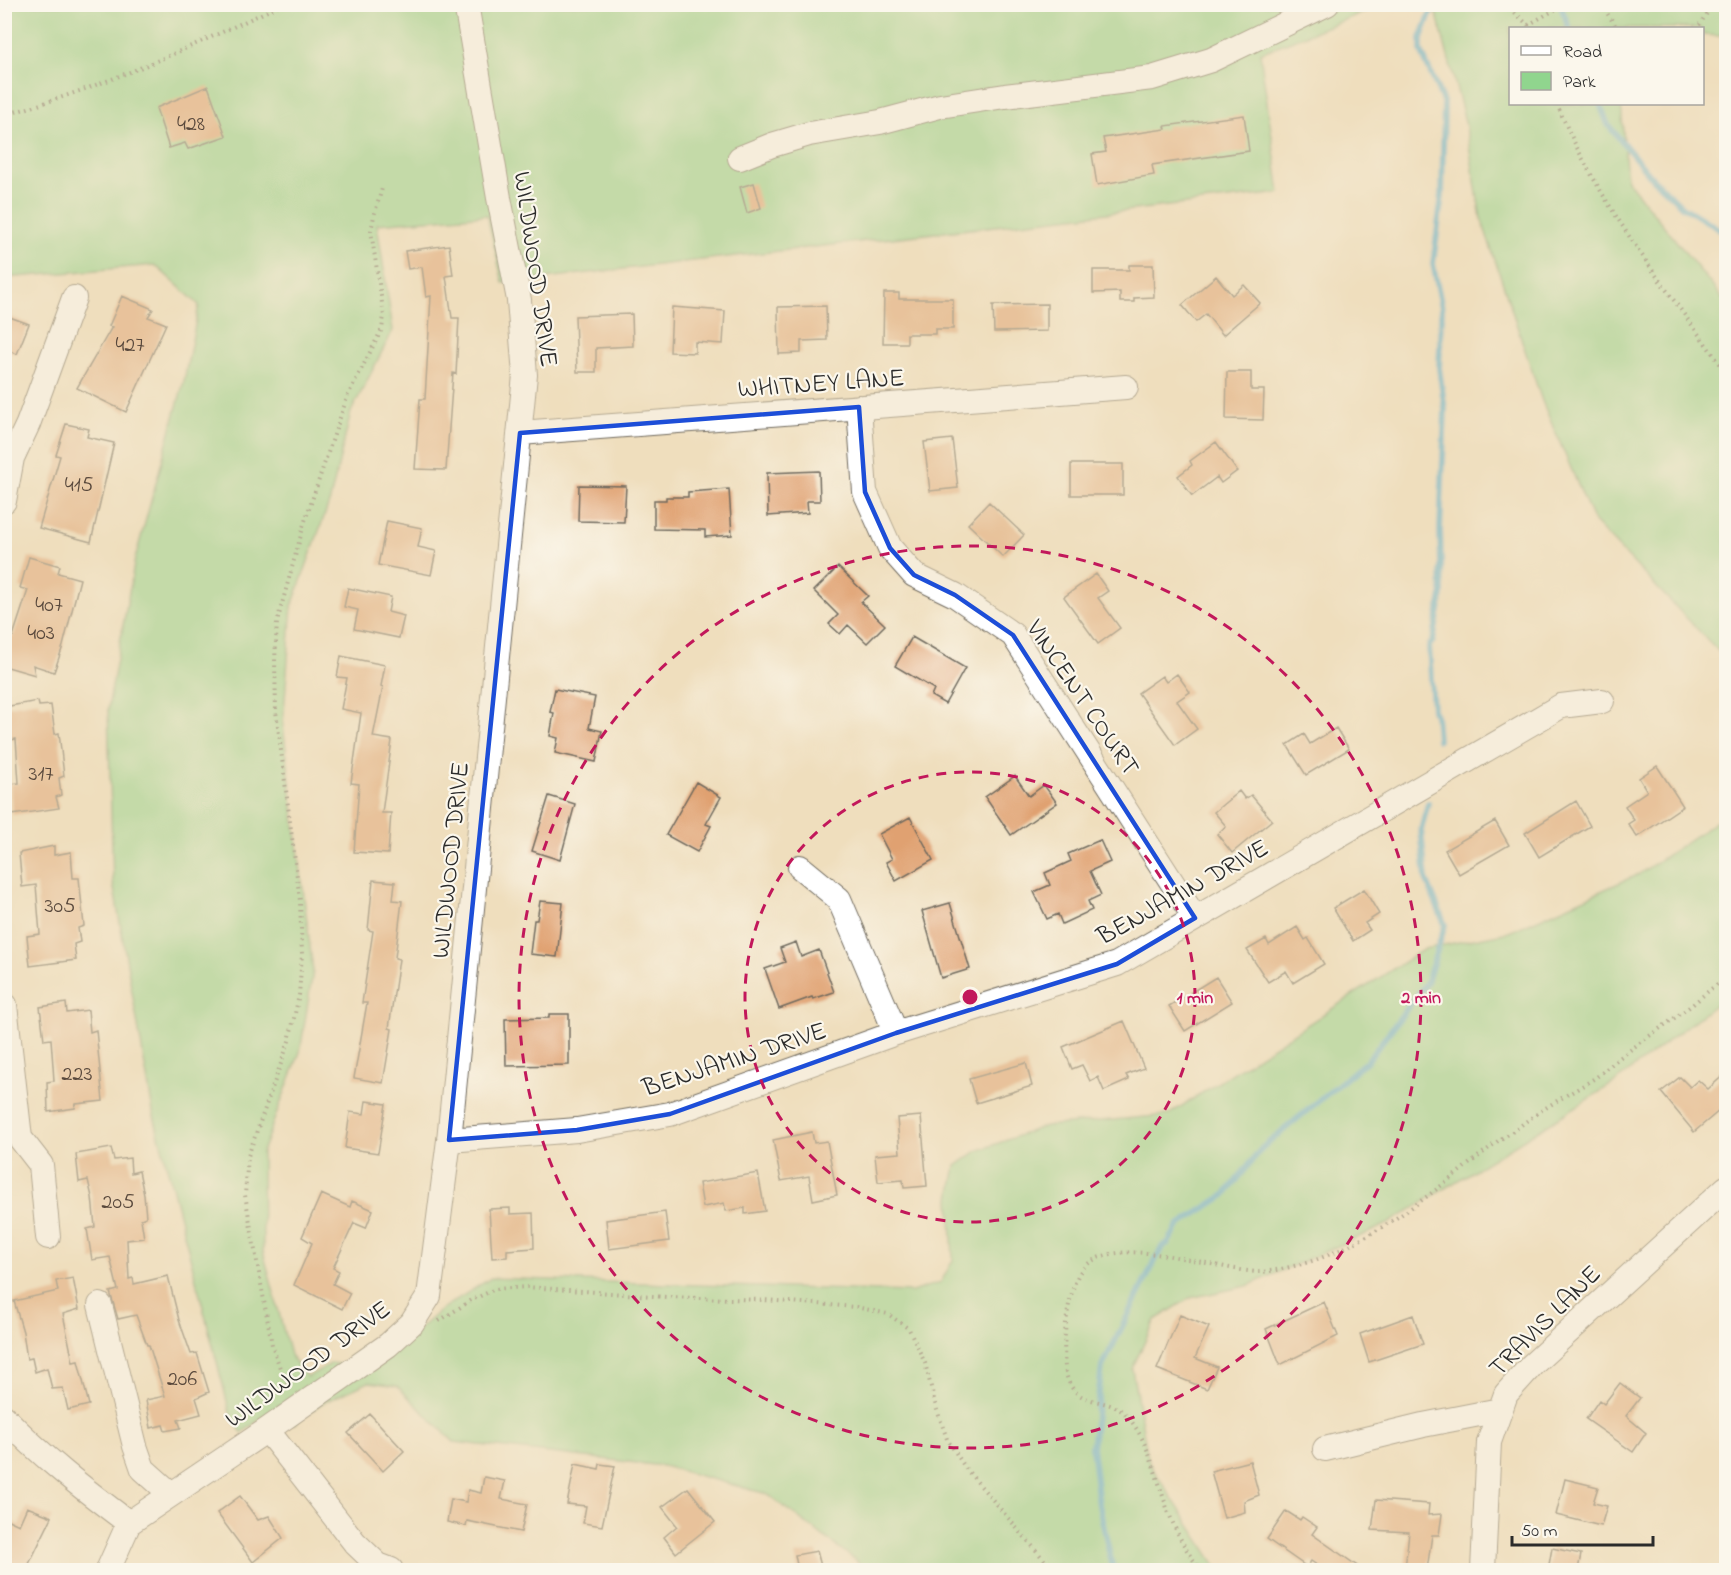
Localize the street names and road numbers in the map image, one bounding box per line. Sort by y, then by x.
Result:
street label: WILDWOOD DRIVE [501,169,567,370]
street label: WHITNEY LANE [737,360,906,410]
street label: VINCENT COURT [1015,612,1148,784]
street label: WILDWOOD DRIVE [423,760,481,960]
street label: BENJAMIN DRIVE [1090,831,1276,957]
street label: BENJAMIN DRIVE [637,1013,832,1109]
street label: TRAVIS LANE [1481,1257,1611,1387]
street label: WILDWOOD DRIVE [218,1292,400,1439]

